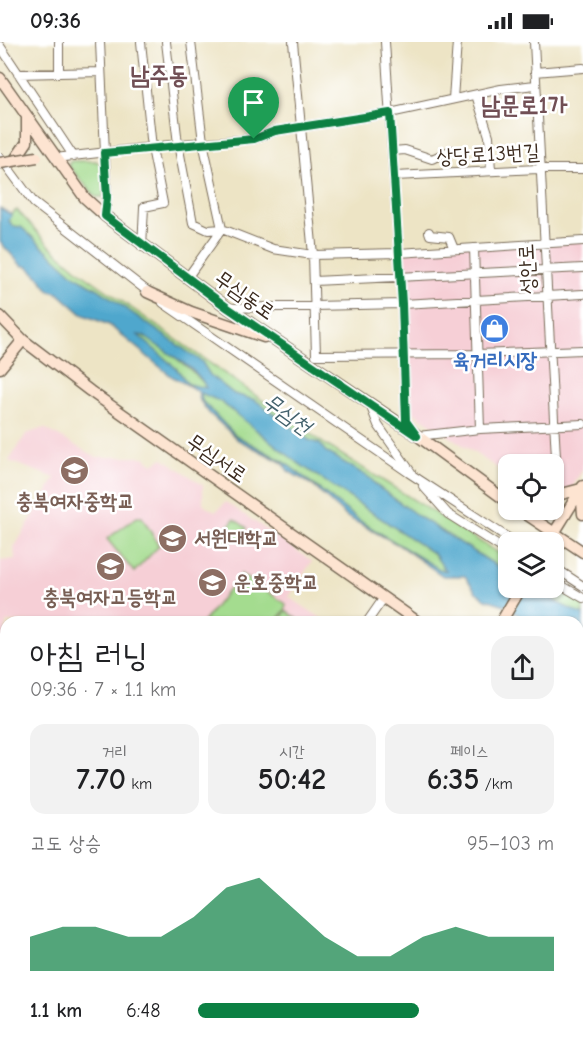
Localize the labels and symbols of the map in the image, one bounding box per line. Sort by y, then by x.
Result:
district label: 남주동 [130,61,188,89]
pin [228,77,279,139]
district label: 남문로1가 [481,91,568,119]
street label: 상당로13번길 [436,139,540,169]
street label: 성안로 [514,243,540,295]
street label: 무심동로 [210,266,280,324]
shop icon: 육거리시장 [479,313,511,345]
place label: 육거리시장 [453,348,537,372]
water label: 무심천 [258,388,318,441]
street label: 무심서로 [182,429,252,487]
school or university icon: 충북여자중학교 [59,454,91,486]
place label: 충북여자중학교 [16,489,134,513]
school or university icon: 서원대학교 [157,522,189,554]
place label: 서원대학교 [194,526,279,550]
school or university icon: 충북여자고등학교 [94,550,126,582]
school or university icon: 운호중학교 [197,566,229,598]
place label: 운호중학교 [234,570,319,594]
place label: 충북여자고등학교 [42,585,178,609]

